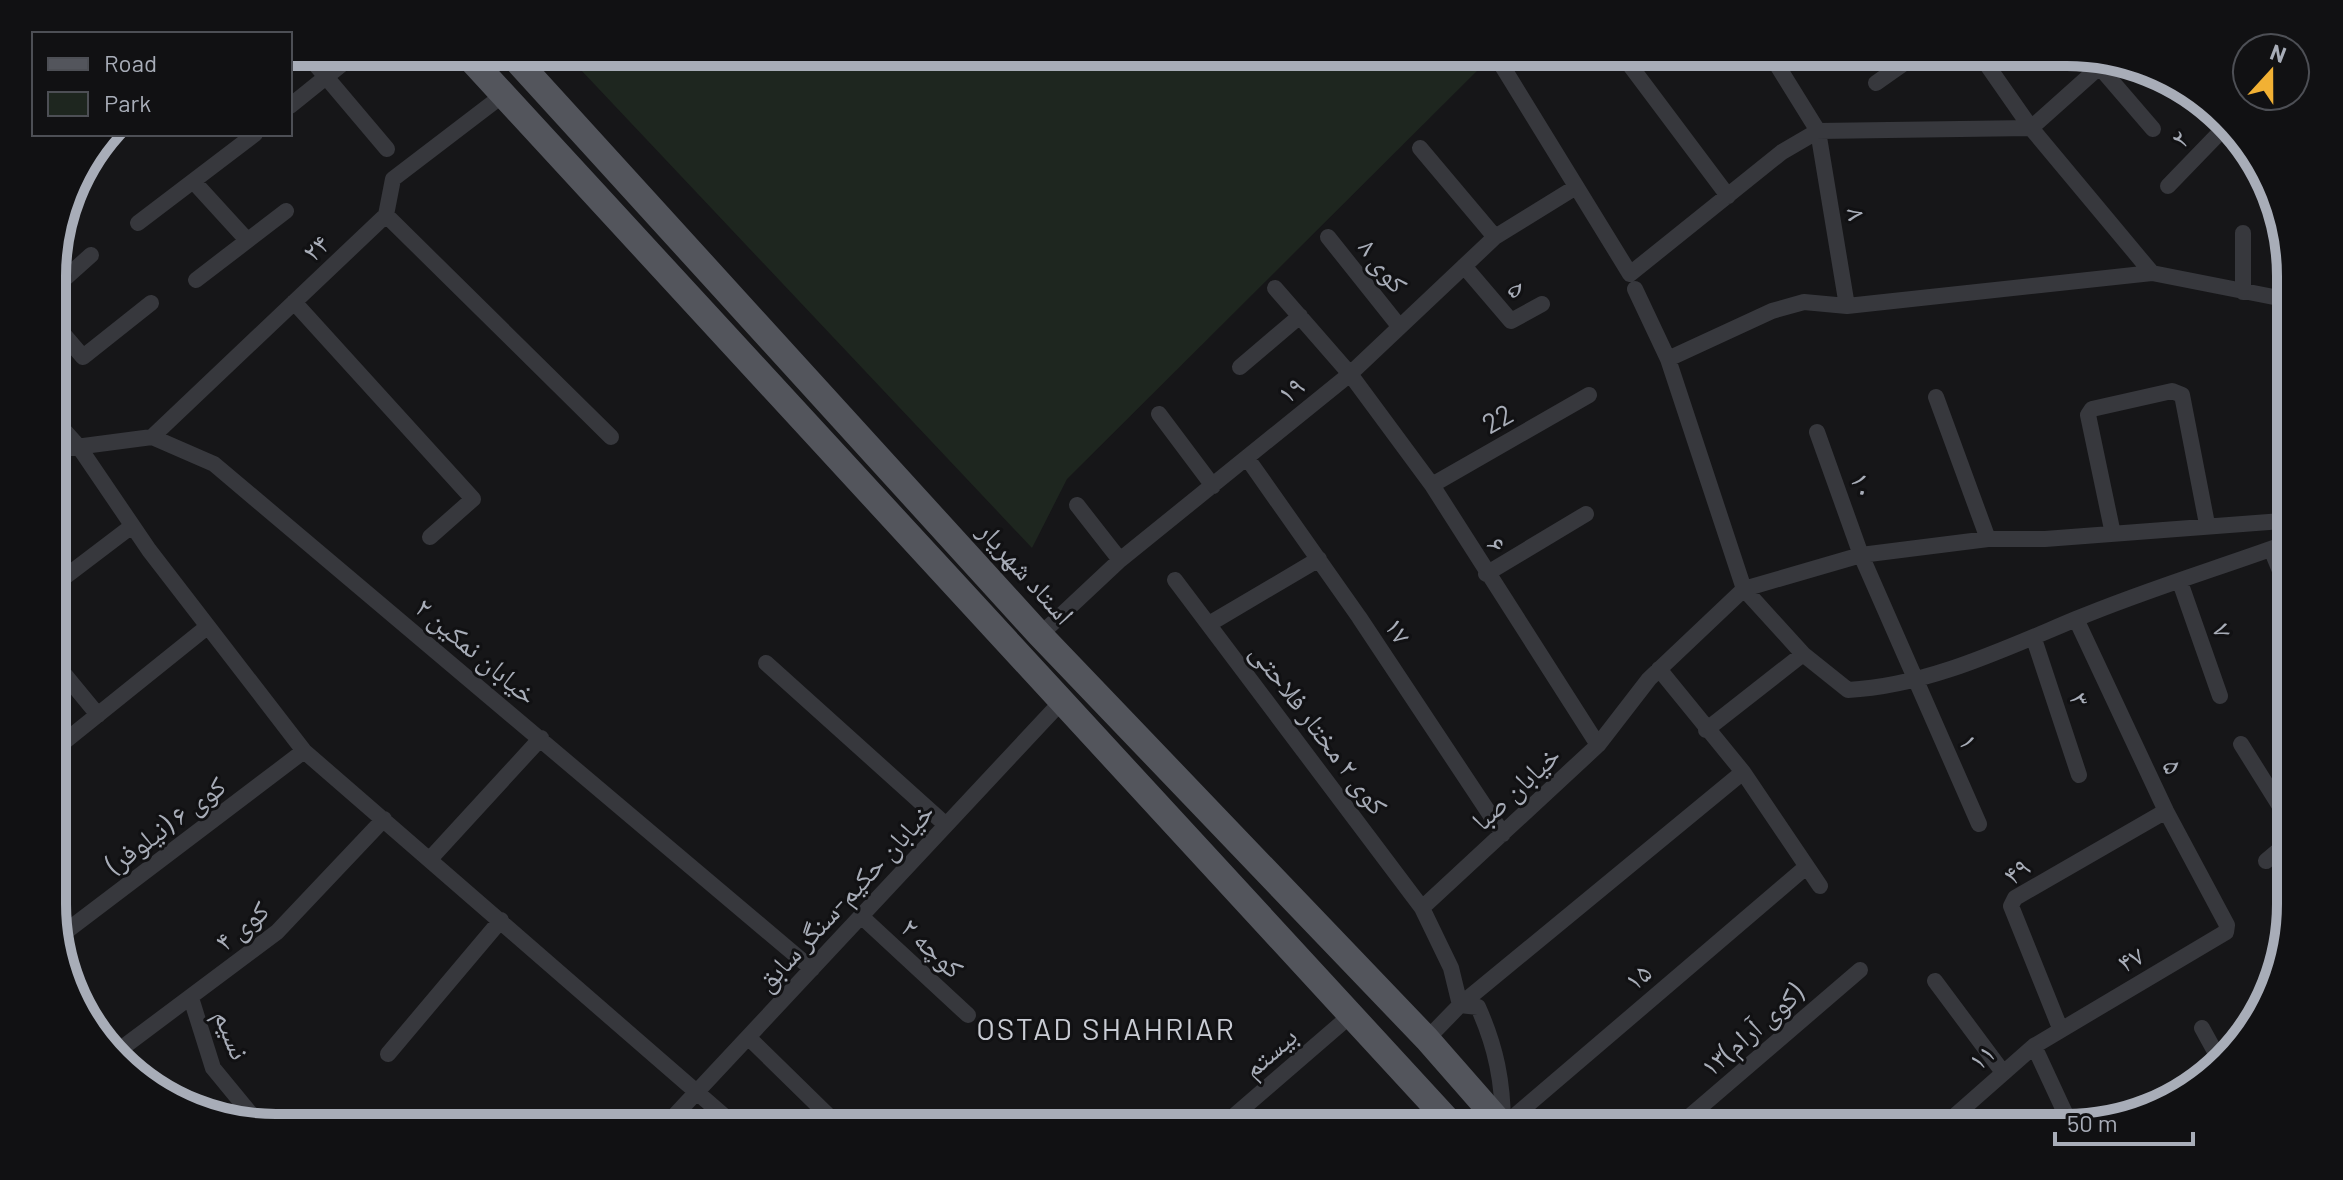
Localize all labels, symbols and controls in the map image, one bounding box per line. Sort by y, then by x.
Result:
legend [32,32,292,136]
north arrow [2231,32,2311,112]
text: N [2267,38,2290,67]
text: Road [104,48,157,77]
text: Park [104,88,151,117]
street label: ۲ [2162,122,2196,154]
street label: ۸ [1840,205,1876,223]
street label: ۲۴ [294,226,336,268]
street label: کوی ۸ [1351,231,1416,300]
street label: ۵ [1501,272,1535,304]
street label: ۱۹ [1270,368,1310,410]
street label: 22 [1475,396,1519,440]
street label: ۱۰ [1844,467,1884,503]
street label: استاد شهریار [971,513,1082,631]
street label: ۶ [1480,530,1516,558]
street label: خیابان نمکین ۲ [408,589,545,712]
street label: ۱۷ [1378,610,1420,650]
street label: ۷ [2206,619,2242,641]
street label: کوی ۲ مختار فلاحتی [1243,635,1396,822]
street label: ۳ [2063,688,2099,710]
street label: ۱ [1952,728,1988,754]
street label: خیابان صبا [1464,737,1567,837]
street label: ۵ [2156,753,2192,779]
street label: کوی ۶ (نیلوفر) [98,768,233,881]
street label: خیابان حکیم-سنگر سابق [748,794,942,1000]
street label: ۴۹ [1996,849,2036,891]
street label: کوی ۴ [207,892,276,958]
street label: کوچه ۲ [894,910,972,985]
street label: ۴۷ [2111,937,2149,979]
street label: ۱۵ [1616,955,1658,997]
street label: ۱۳(کوی آرام) [1693,975,1812,1085]
street label: نسیم [205,1004,258,1065]
district label: OSTAD SHAHRIAR [976,1010,1236,1046]
street label: بیستم [1235,1018,1305,1086]
street label: ۱۱ [1960,1035,2002,1077]
scale bar [2055,1096,2193,1146]
text: 50 m [2067,1108,2118,1137]

